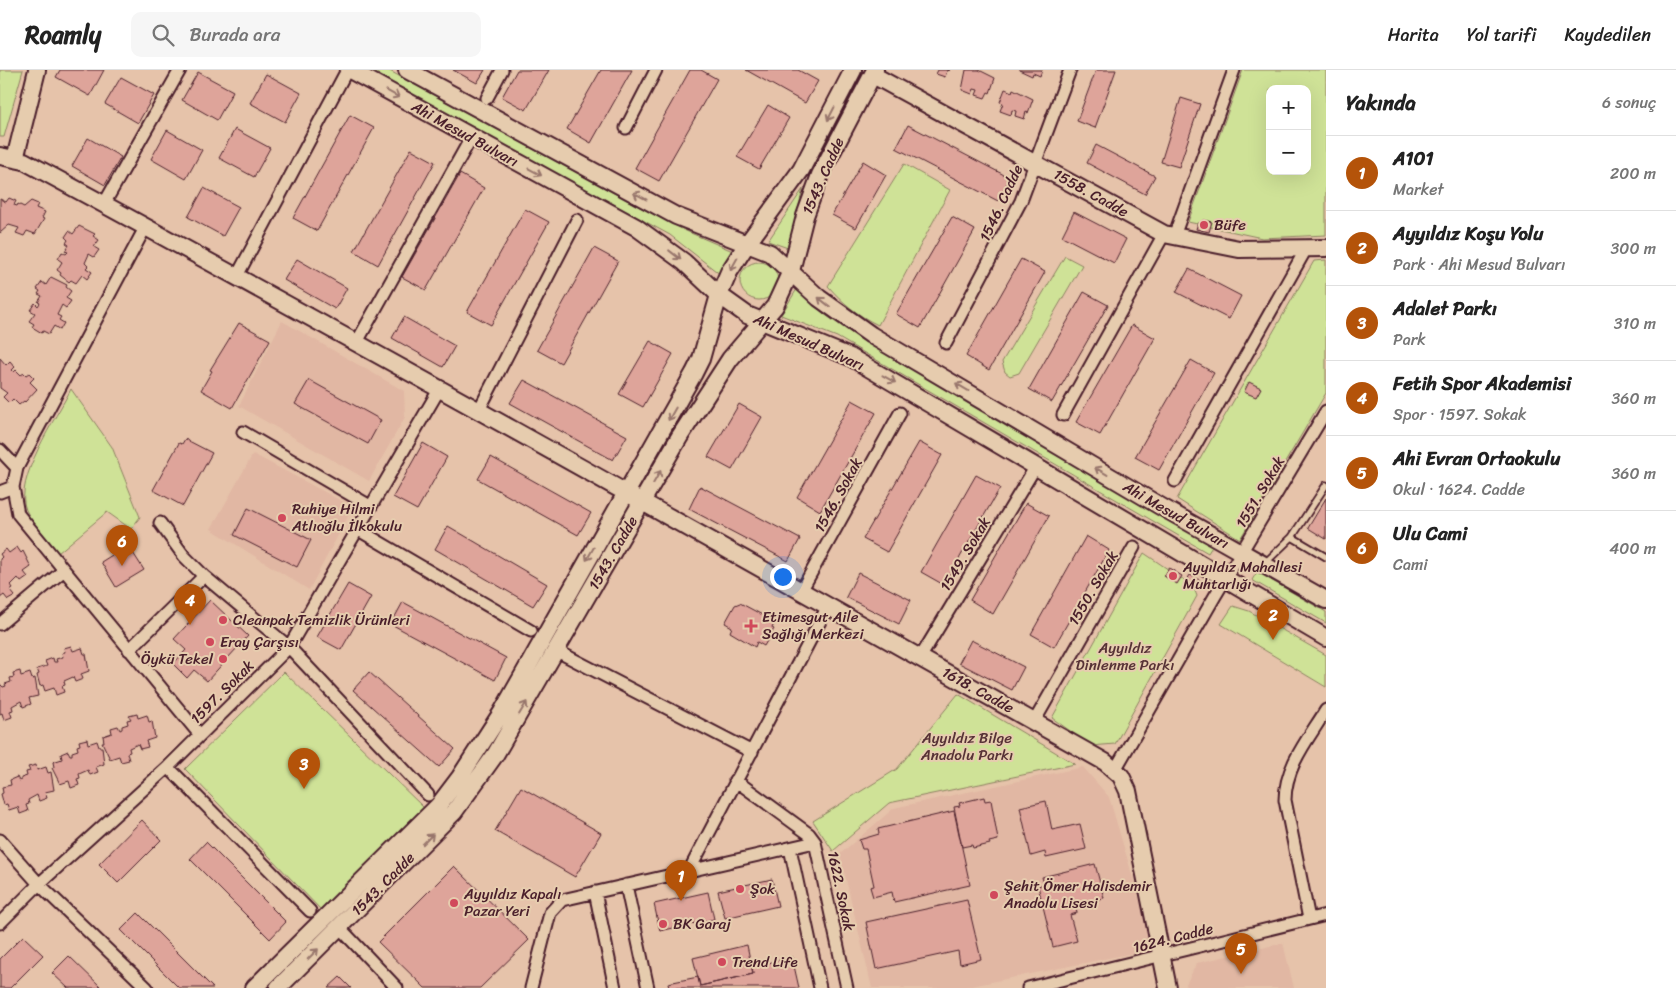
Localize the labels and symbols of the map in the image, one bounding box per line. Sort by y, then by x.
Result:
one-way arrow [385,89,399,99]
street label: Ahi Mesud Bulvarı [406,93,523,174]
one-way arrow [826,106,836,121]
street label: 1543. Cadde [794,133,852,219]
street label: 1546. Cadde [972,160,1030,246]
street label: 1558. Cadde [1049,162,1134,225]
one-way arrow [527,168,542,177]
one-way arrow [633,191,648,200]
place label: Büfe [1214,212,1246,238]
marker: Büfe [1198,219,1210,231]
one-way arrow [668,249,681,260]
one-way arrow [729,257,739,272]
one-way arrow [818,296,831,307]
street label: Ahi Mesud Bulvarı [748,305,869,378]
one-way arrow [881,374,896,384]
one-way arrow [956,382,970,392]
one-way arrow [666,406,676,420]
street label: 1551. Sokak [1228,451,1292,533]
street label: 1546. Sokak [807,453,869,537]
one-way arrow [1095,466,1109,476]
one-way arrow [653,470,662,485]
street label: Ahi Mesud Bulvarı [1117,473,1234,556]
place label: Ruhiye Hilmi Atlıoğlu İlkokulu [291,496,402,539]
street label: 1543. Cadde [581,511,645,595]
marker: Ruhiye Hilmi Atlıoğlu İlkokulu [276,512,288,524]
street label: 1549. Sokak [932,512,998,596]
pin: 6 [106,525,138,566]
street label: 1550. Sokak [1061,545,1125,631]
one-way arrow [585,547,595,561]
place label: Ayyıldız Mahallesi Muhtarlığı [1182,554,1303,597]
your location [770,564,796,590]
marker: Ayyıldız Mahallesi Muhtarlığı [1167,570,1179,582]
pin: 4 [174,584,206,625]
pin: 2 [1257,599,1289,640]
place label: Etimesgut Aile Sağlığı Merkezi [762,604,864,647]
place label: Cleanpak Temizlik Ürünleri [233,607,410,633]
marker: Cleanpak Temizlik Ürünleri [217,614,229,626]
marker: Etimesgut Aile Sağlığı Merkezi [744,619,758,633]
place label: Eray Çarşısı [220,629,299,655]
park label: Ayyıldız Dinlenme Parkı [1076,635,1174,678]
marker: Eray Çarşısı [204,636,216,648]
place label: Öykü Tekel [141,646,214,672]
marker: Öykü Tekel [217,653,229,665]
street label: 1597. Sokak [184,654,260,730]
street label: 1618. Cadde [937,659,1019,721]
one-way arrow [518,702,528,716]
park label: Ayyıldız Bilge Anadolu Parkı [920,725,1013,768]
pin: 3 [288,748,320,789]
one-way arrow [421,833,434,845]
street label: 1543. Cadde [345,846,421,922]
street label: 1622. Sokak [820,849,862,933]
pin: 1 [665,860,697,901]
place label: Şehit Ömer Halisdemir Anadolu Lisesi [1003,873,1153,916]
place label: Şok [750,876,776,902]
place label: Ayyıldız Kapalı Pazar Yeri [463,881,561,924]
marker: Şok [734,883,746,895]
marker: Şehit Ömer Halisdemir Anadolu Lisesi [988,889,1000,901]
marker: Ayyıldız Kapalı Pazar Yeri [448,897,460,909]
place label: BK Garaj [673,911,731,937]
street label: 1624. Cadde [1130,915,1216,961]
marker: BK Garaj [657,918,669,930]
pin: 5 [1225,933,1257,974]
one-way arrow [306,948,319,960]
place label: Trend Life [732,949,798,975]
marker: Trend Life [716,956,728,968]

